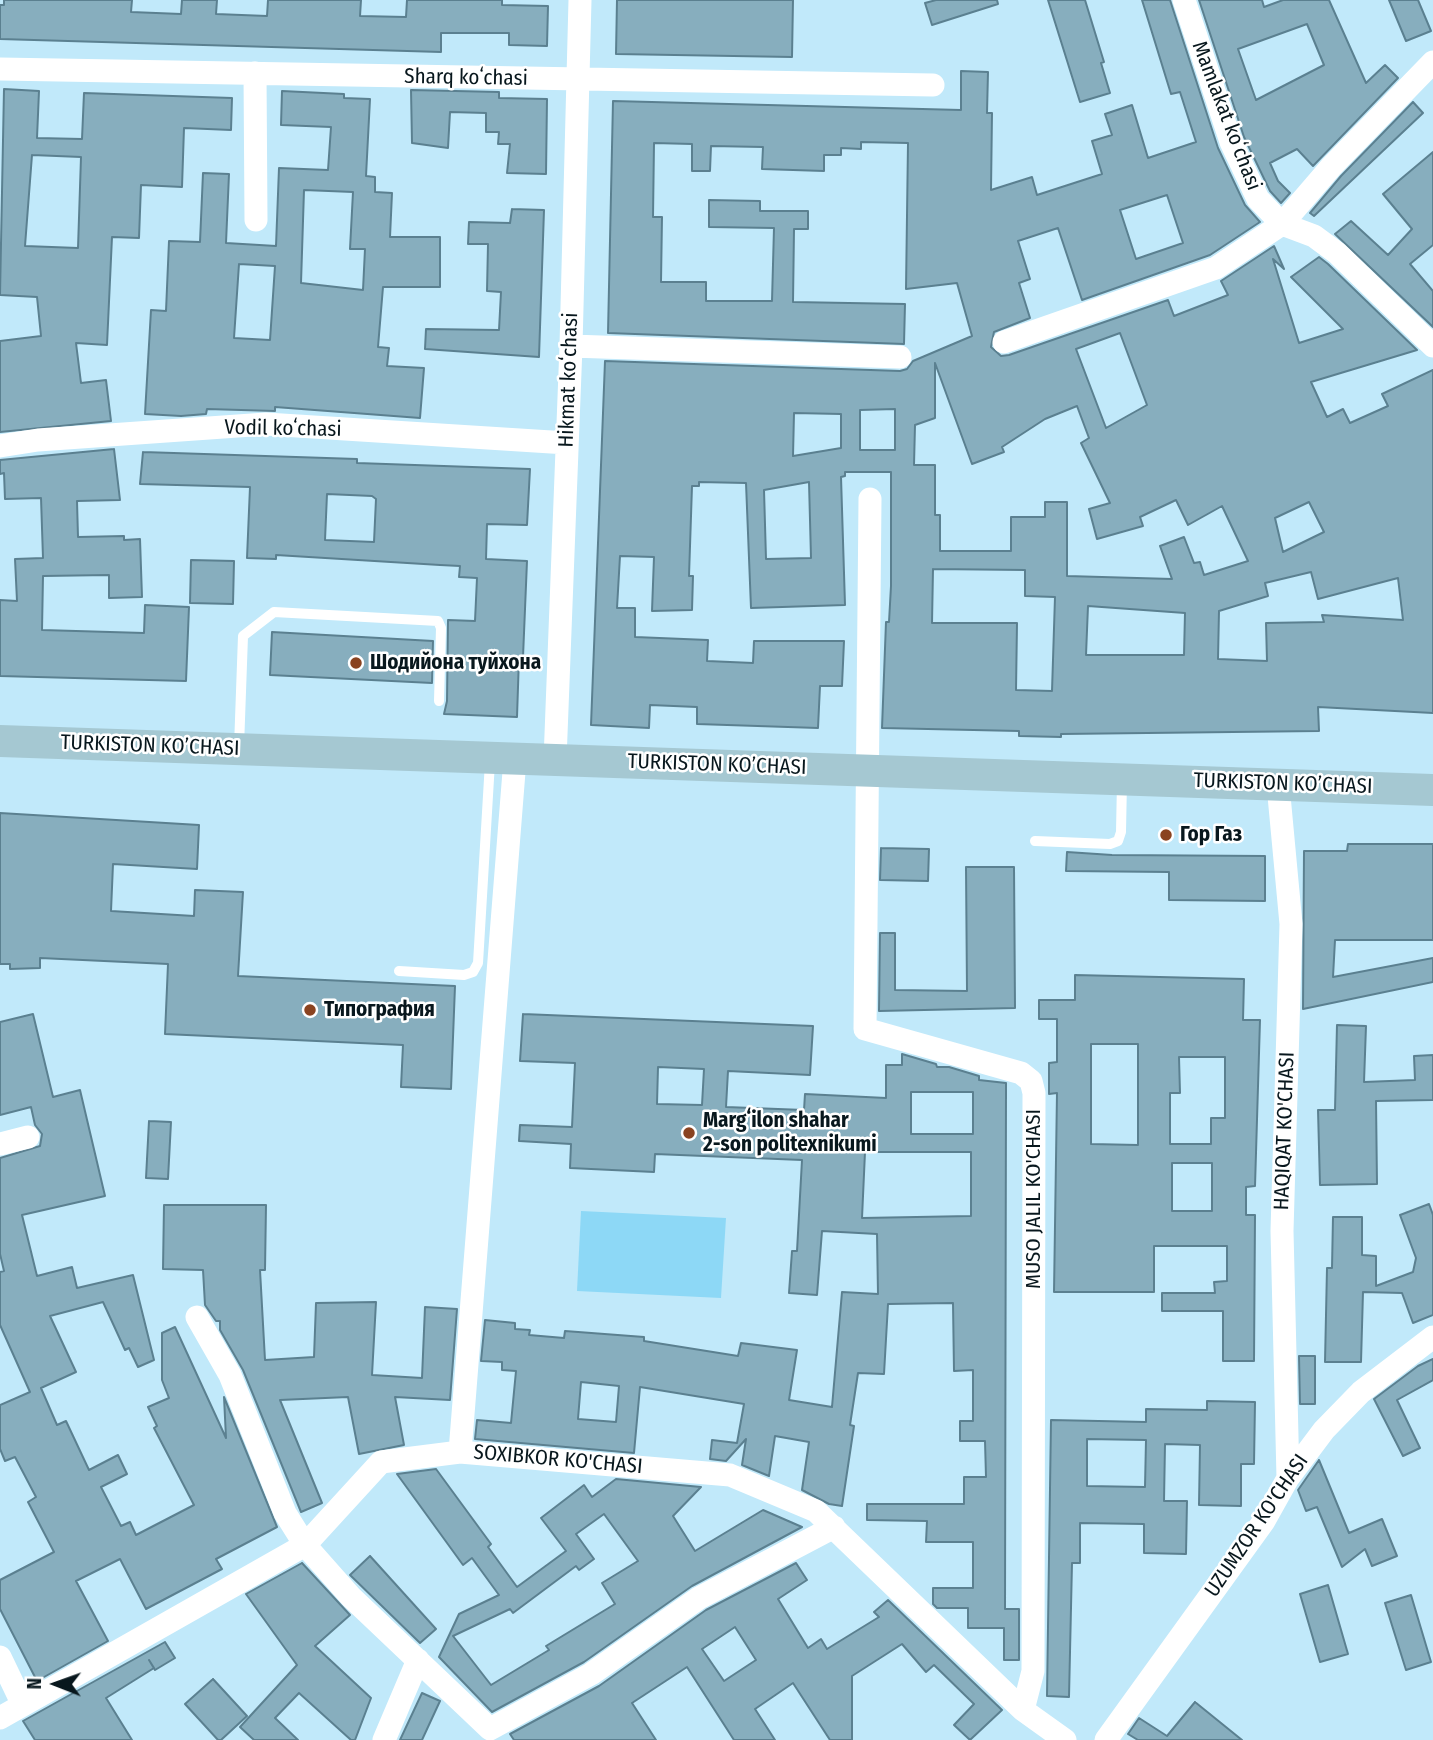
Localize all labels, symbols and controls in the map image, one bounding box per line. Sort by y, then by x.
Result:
street label: Mamlakat koʻchasi [1186,38,1266,194]
street label: Sharq koʻchasi [404,64,528,92]
street label: Hikmat koʻchasi [554,312,584,448]
street label: Vodil koʻchasi [224,415,342,443]
place label: Шодийона туйхона [370,650,541,676]
marker: Шодийона туйхона [348,655,364,671]
street label: TURKISTON KO’CHASI [60,730,240,762]
street label: TURKISTON KO’CHASI [627,749,807,781]
street label: TURKISTON KO’CHASI [1193,768,1373,800]
place label: Гор Газ [1180,822,1242,848]
marker: Гор Газ [1158,827,1174,843]
place label: Типография [324,997,435,1023]
marker: Типография [302,1002,318,1018]
street label: HAQIQAT KO'CHASI [1270,1051,1300,1211]
place label: Margʻilon shahar 2-son politexnikumi [703,1108,877,1158]
street label: MUSO JALIL KO'CHASI [1021,1109,1047,1289]
marker: Margʻilon shahar 2-son politexnikumi [681,1125,697,1141]
street label: SOXIBKOR KO'CHASI [472,1440,644,1480]
street label: UZUMZOR KO'CHASI [1200,1450,1314,1602]
north arrow [21,1649,91,1719]
text: N [23,1678,46,1690]

